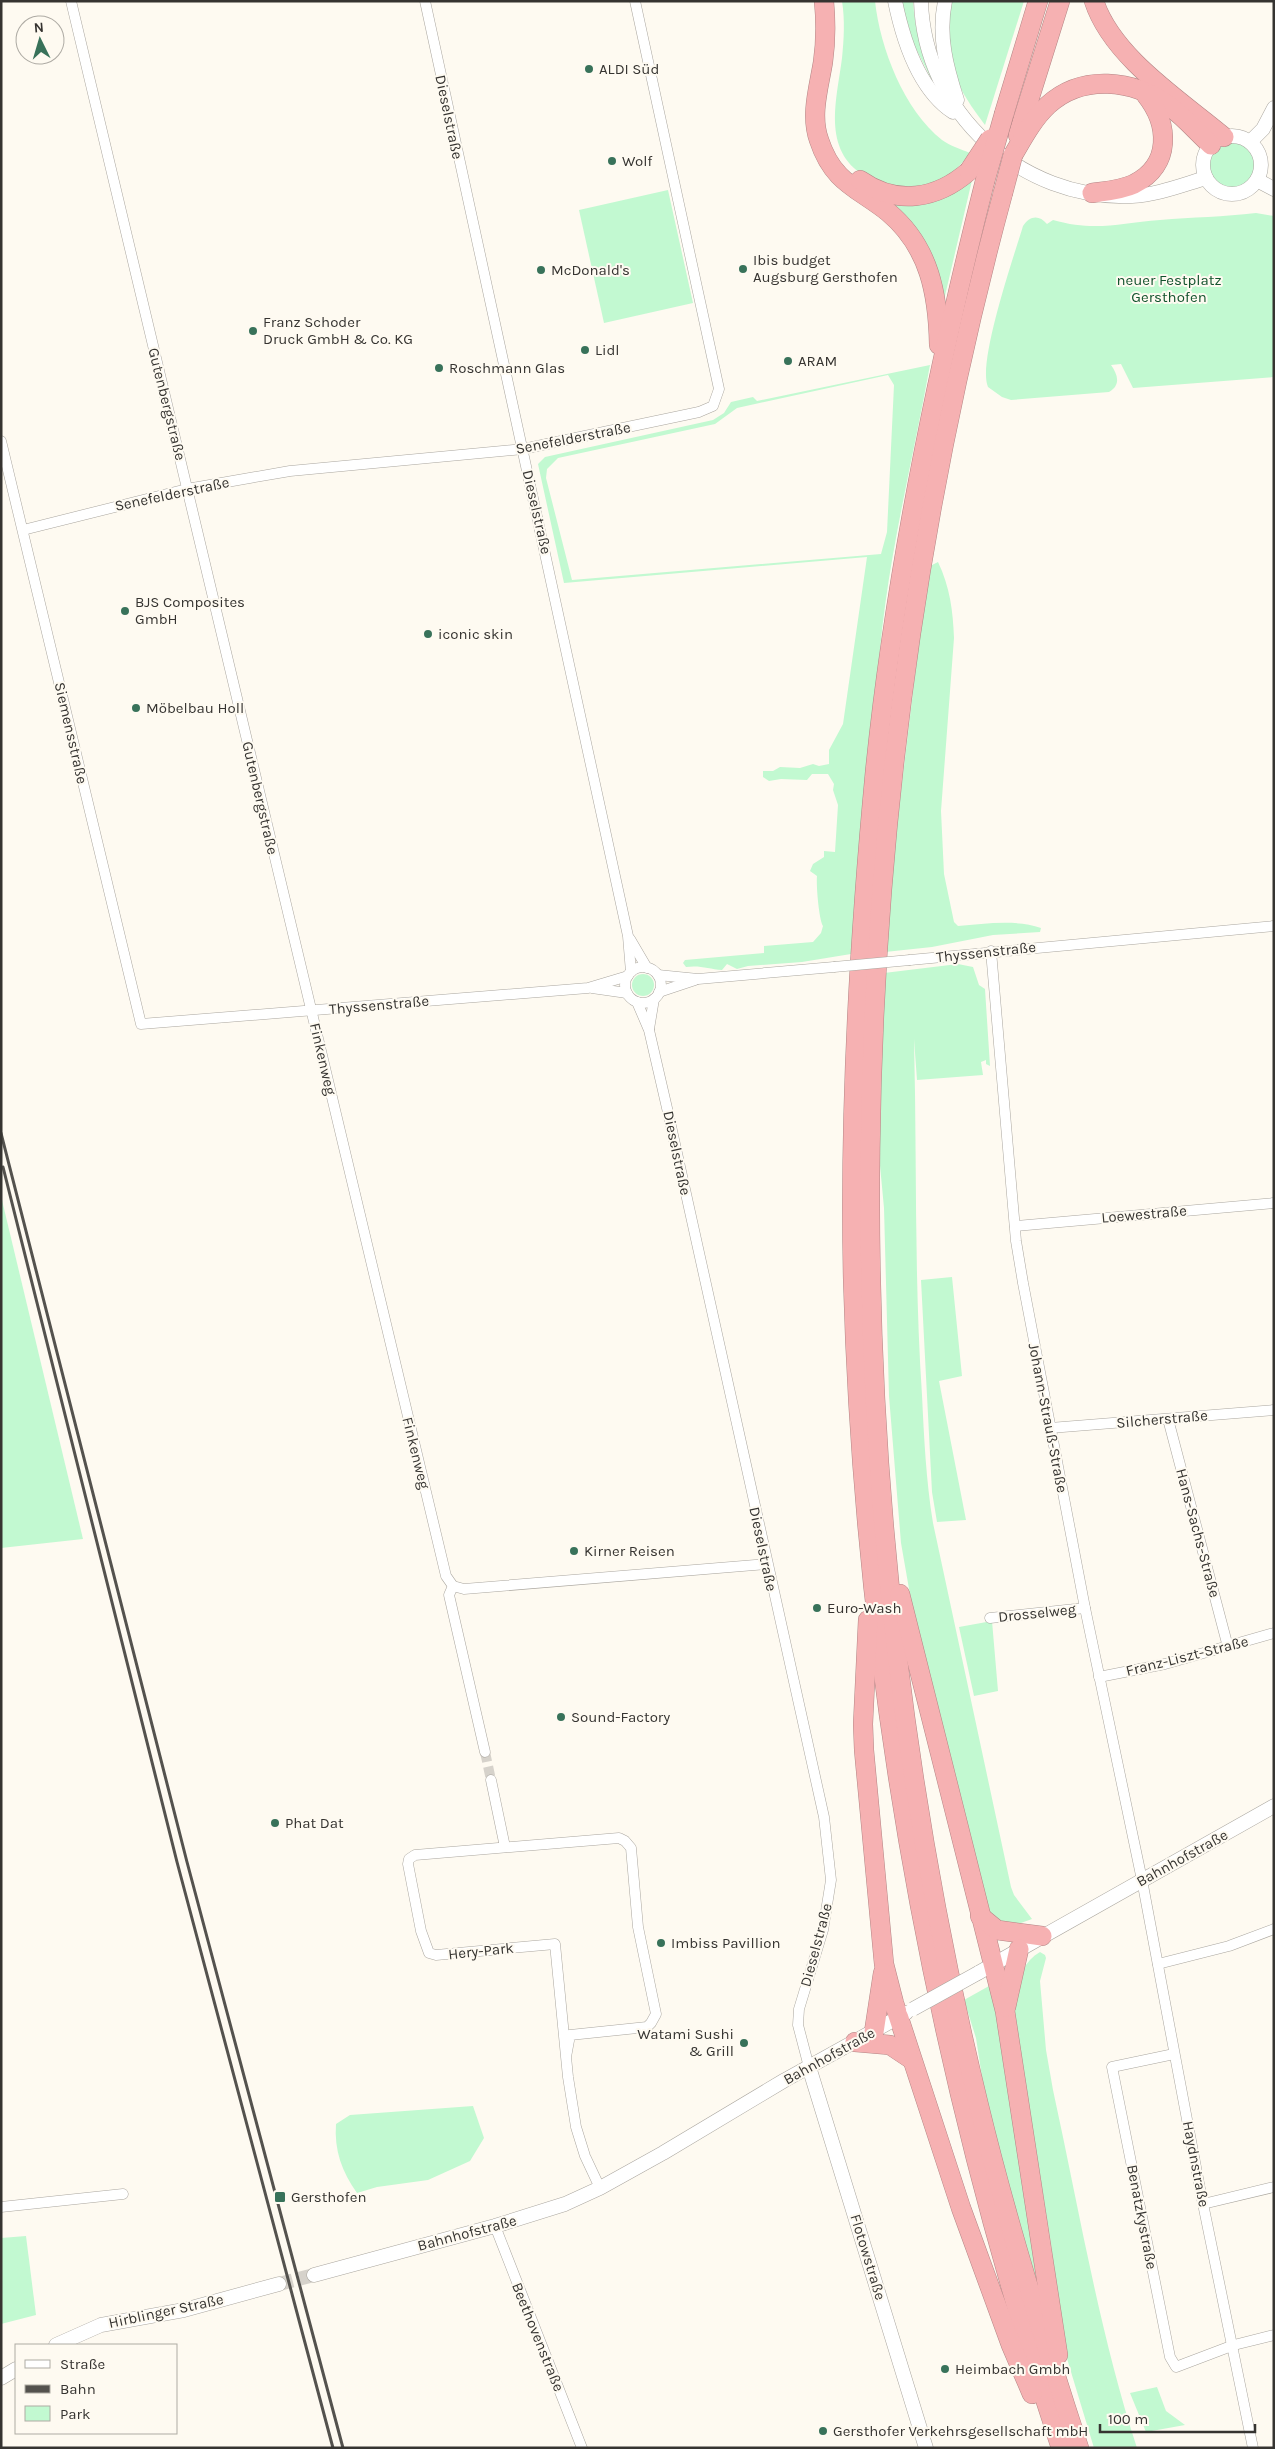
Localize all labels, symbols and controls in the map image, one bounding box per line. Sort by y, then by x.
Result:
north arrow [15,15,65,65]
text: N [33,19,45,36]
place label: ALDI Süd [599,60,659,78]
marker: ALDI Süd [583,63,595,75]
street label: Dieselstraße [431,73,467,161]
place label: Wolf [622,152,653,170]
marker: Wolf [606,155,618,167]
place label: Ibis budget Augsburg Gersthofen [753,251,898,286]
place label: McDonald's [551,261,630,279]
marker: Ibis budget Augsburg Gersthofen [737,263,749,275]
marker: McDonald's [535,264,547,276]
park label: neuer Festplatz Gersthofen [1116,271,1222,306]
place label: Franz Schoder Druck GmbH & Co. KG [263,313,413,348]
marker: Franz Schoder Druck GmbH & Co. KG [247,325,259,337]
place label: Lidl [595,341,620,359]
marker: Lidl [579,344,591,356]
street label: Gutenbergstraße [144,346,190,462]
place label: ARAM [798,352,837,370]
marker: ARAM [782,355,794,367]
place label: Roschmann Glas [449,359,565,377]
marker: Roschmann Glas [433,362,445,374]
street label: Senefelderstraße [514,418,632,458]
street label: Dieselstraße [519,468,555,556]
street label: Senefelderstraße [113,473,231,515]
place label: BJS Composites GmbH [135,593,245,628]
marker: BJS Composites GmbH [119,605,131,617]
place label: iconic skin [438,625,513,643]
marker: iconic skin [422,628,434,640]
street label: Siemensstraße [51,680,91,786]
place label: Möbelbau Holl [146,699,244,717]
marker: Möbelbau Holl [130,702,142,714]
street label: Gutenbergstraße [238,740,282,856]
street label: Thyssenstraße [935,938,1037,966]
street label: Thyssenstraße [328,992,430,1018]
street label: Finkenweg [306,1021,340,1097]
street label: Dieselstraße [659,1109,695,1197]
street label: Loewestraße [1101,1201,1187,1227]
street label: Johann-Strauß-Straße [1025,1342,1071,1494]
street label: Silcherstraße [1116,1406,1208,1432]
street label: Finkenweg [398,1415,434,1491]
street label: Hans-Sachs-Straße [1172,1466,1224,1600]
street label: Dieselstraße [745,1505,781,1593]
place label: Kirner Reisen [584,1542,675,1560]
marker: Kirner Reisen [568,1545,580,1557]
place label: Euro-Wash [827,1599,901,1617]
street label: Drosselweg [997,1600,1077,1626]
marker: Euro-Wash [811,1602,823,1614]
street label: Franz-Liszt-Straße [1124,1632,1250,1680]
place label: Sound-Factory [571,1708,670,1726]
marker: Sound-Factory [555,1711,567,1723]
place label: Phat Dat [285,1814,344,1832]
marker: Phat Dat [269,1817,281,1829]
street label: Bahnhofstraße [1133,1825,1231,1891]
street label: Dieselstraße [796,1901,836,1989]
place label: Imbiss Pavillion [671,1934,781,1952]
marker: Imbiss Pavillion [655,1937,667,1949]
street label: Hery-Park [447,1939,515,1963]
street label: Bahnhofstraße [780,2023,878,2089]
place label: Watami Sushi & Grill [637,2025,734,2060]
marker: Watami Sushi & Grill [738,2037,750,2049]
street label: Haydnstraße [1179,2119,1213,2209]
street label: Benatzkystraße [1123,2163,1161,2271]
place label: Gersthofen [291,2188,366,2206]
marker: Gersthofen [273,2190,287,2204]
street label: Bahnhofstraße [415,2211,519,2255]
street label: Flotowstraße [846,2212,890,2302]
street label: Beethovenstraße [508,2280,568,2394]
street label: Hirblinger Straße [107,2290,225,2332]
legend [15,2344,178,2434]
text: Straße [60,2355,105,2373]
place label: Heimbach Gmbh [955,2360,1070,2378]
marker: Heimbach Gmbh [939,2363,951,2375]
text: Bahn [60,2380,96,2398]
scale bar [1100,2402,1255,2434]
text: Park [60,2405,90,2423]
text: 100 m [1108,2410,1148,2428]
place label: Gersthofer Verkehrsgesellschaft mbH [833,2422,1088,2440]
marker: Gersthofer Verkehrsgesellschaft mbH [817,2425,829,2437]

